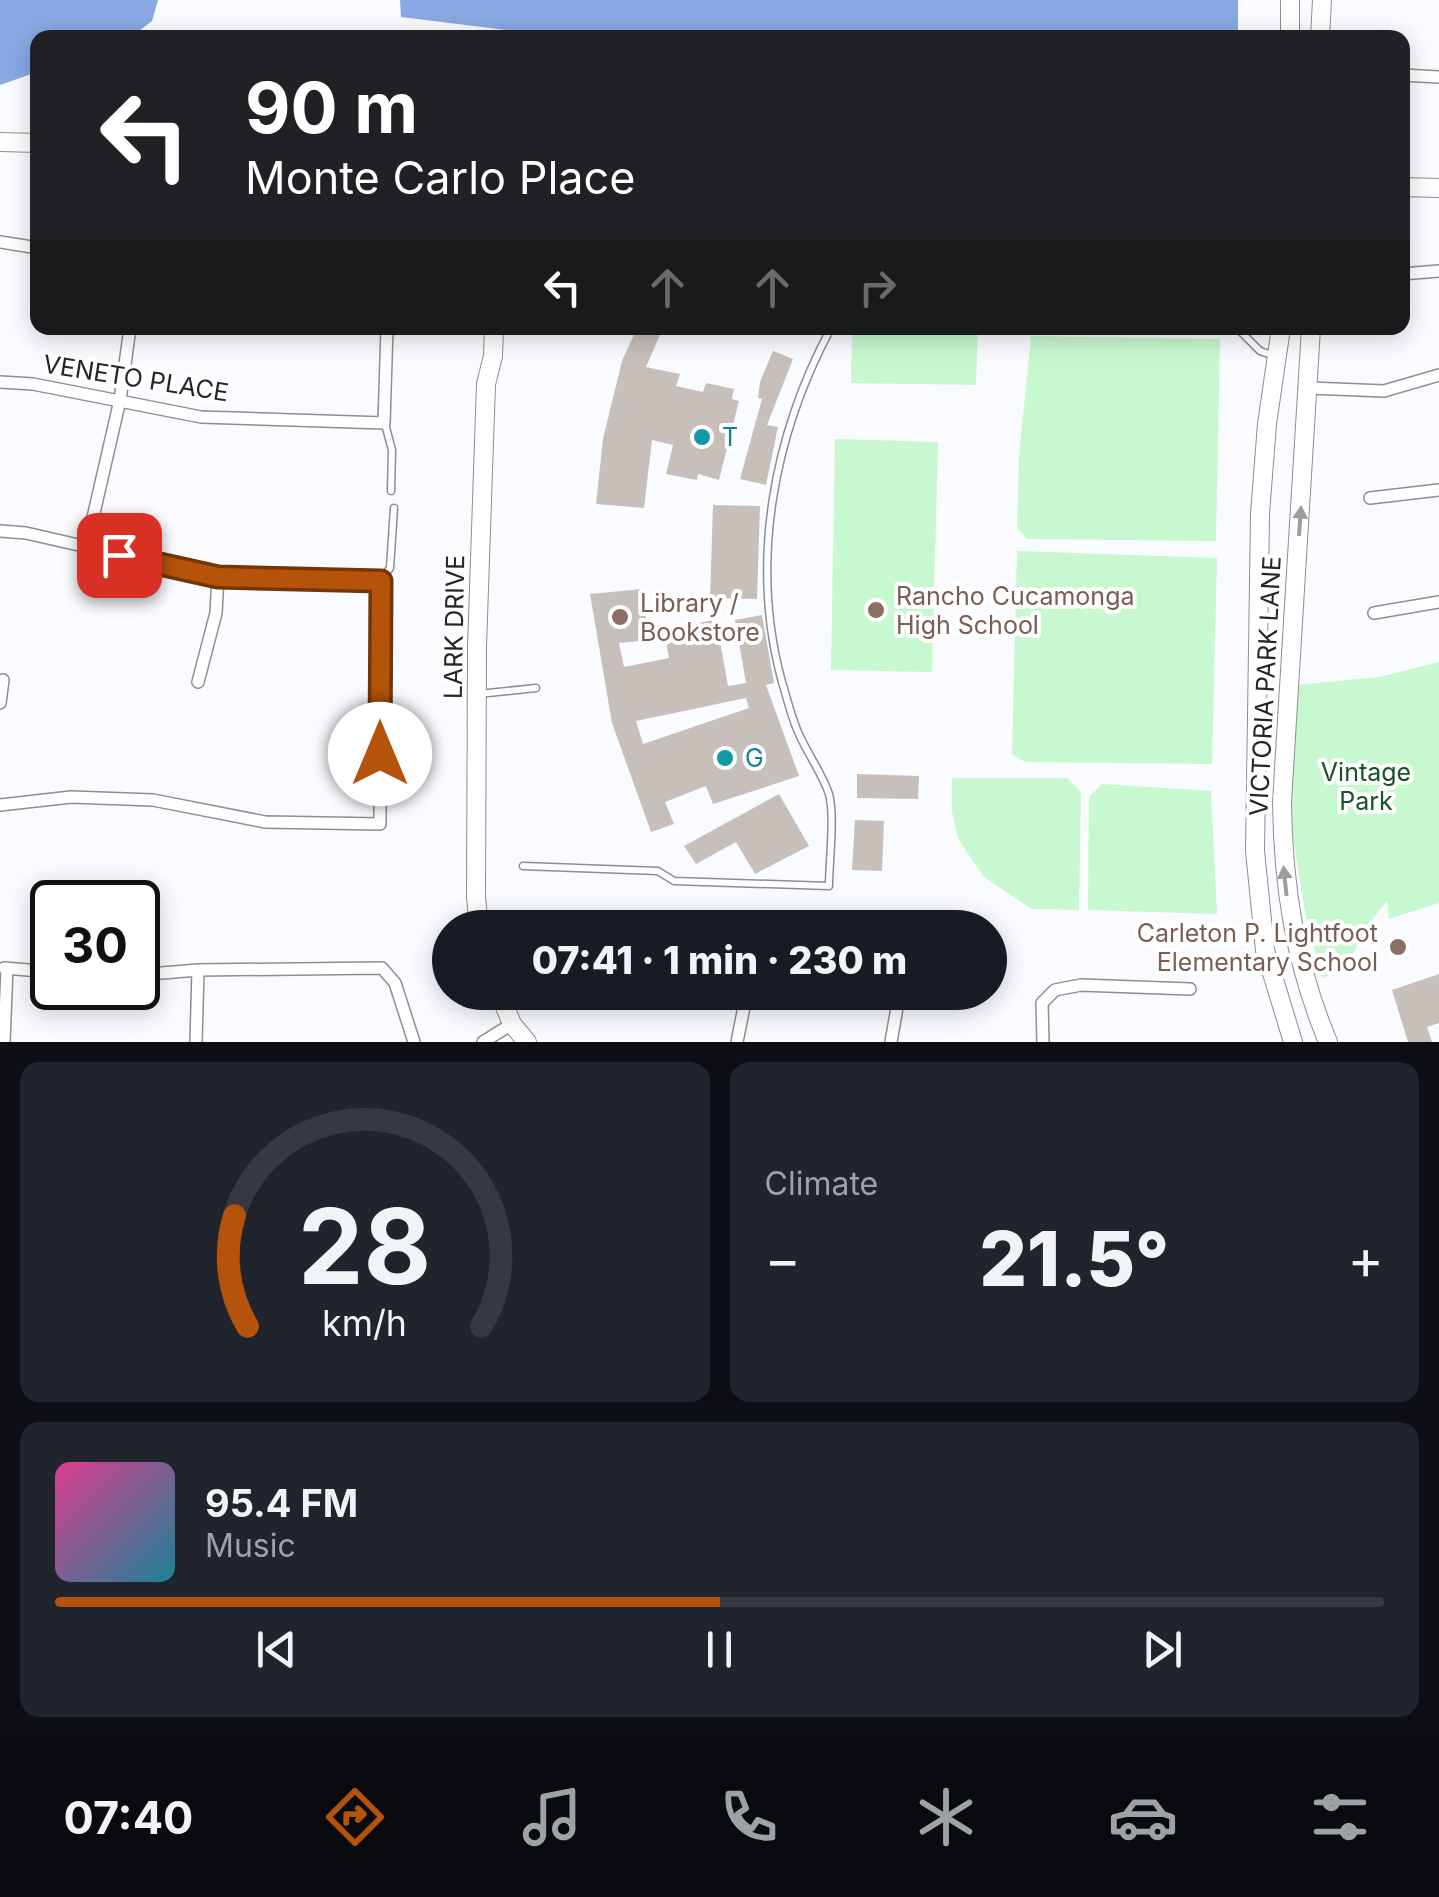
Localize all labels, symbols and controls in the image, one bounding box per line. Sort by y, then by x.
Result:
text: 90 m [245,65,418,150]
icon: left [80,70,210,200]
text: Monte Carlo Place [245,150,636,205]
icon: left [535,260,590,315]
icon: ahead [640,260,695,315]
icon: ahead [745,260,800,315]
icon: right [850,260,905,315]
street label: VENETO PLACE [41,349,231,407]
place label: T [722,422,738,452]
marker: T [691,426,713,448]
one-way arrow [1292,505,1308,537]
pin [77,513,162,598]
icon: arrive [92,528,147,583]
street label: LARK DRIVE [438,555,470,699]
street label: VICTORIA PARK LANE [1243,555,1287,817]
place label: Rancho Cucamonga High School [896,581,1135,640]
place label: Library / Bookstore [640,588,760,647]
marker: Rancho Cucamonga High School [865,599,887,621]
marker: Library / Bookstore [609,606,631,628]
position arrow [328,702,432,806]
place label: G [745,743,764,773]
marker: G [714,747,736,769]
park label: Vintage Park [1321,757,1411,816]
one-way arrow [1276,864,1292,896]
speed limit sign: 30 [30,880,160,1010]
place label: Carleton P. Lightfoot Elementary School [1137,918,1378,977]
marker: Carleton P. Lightfoot Elementary School [1387,936,1409,958]
text: 07:41 · 1 min · 230 m [532,937,907,983]
text: Climate [765,1164,878,1203]
text: 28 [298,1183,431,1309]
text: 21.5° [979,1213,1169,1304]
text: − [765,1226,801,1292]
text: + [1348,1226,1384,1292]
text: km/h [322,1301,407,1345]
text: 95.4 FM [205,1480,358,1526]
text: Music [205,1526,296,1565]
icon: previous [249,1622,304,1677]
icon: pause [692,1622,747,1677]
icon: next [1135,1622,1190,1677]
icon: directions [320,1782,390,1852]
icon: music [517,1782,587,1852]
icon: phone [714,1782,784,1852]
icon: climate [911,1782,981,1852]
icon: car [1108,1782,1178,1852]
icon: filters [1305,1782,1375,1852]
text: 07:40 [64,1790,193,1845]

